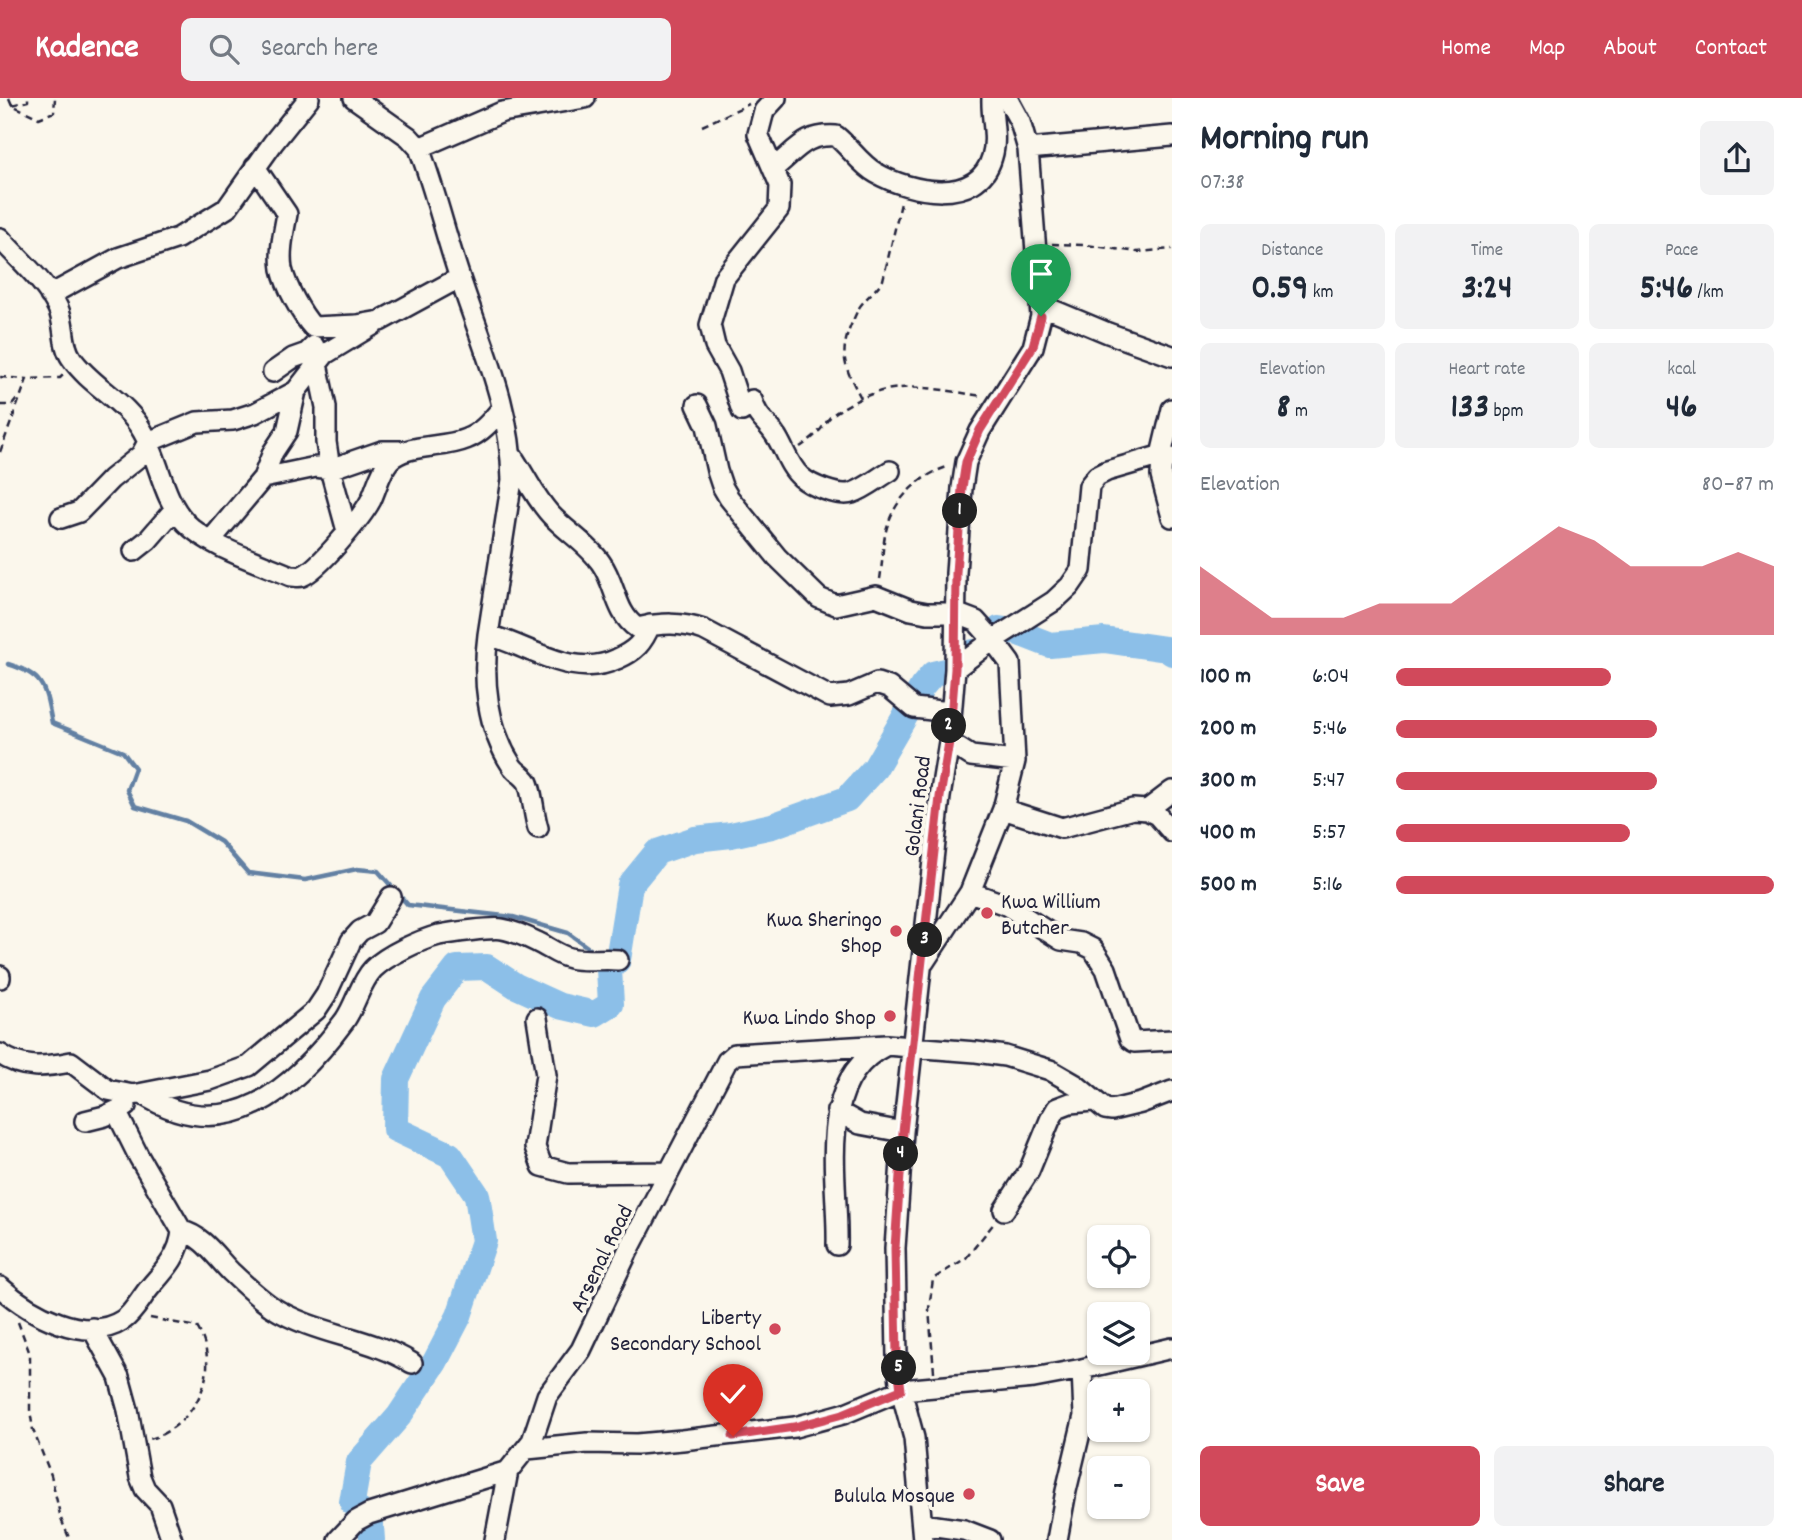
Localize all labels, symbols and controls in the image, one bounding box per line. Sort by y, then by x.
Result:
search box [181,18,671,81]
text: Kadence [35,26,139,73]
icon: search [205,30,243,68]
text: Search here [261,31,378,68]
text: Home [1441,32,1491,66]
text: Map [1529,32,1565,66]
text: About [1603,32,1657,66]
text: Contact [1695,32,1767,66]
text: Morning run [1200,113,1369,168]
button: share [1700,121,1774,195]
text: 07:38 [1200,167,1245,200]
text: Distance [1261,238,1323,265]
text: Time [1471,238,1503,265]
text: Pace [1665,238,1698,265]
pin [1011,244,1071,316]
icon: arrive [1022,255,1060,293]
text: 0.59 [1251,265,1308,315]
text: 3:24 [1461,265,1513,315]
text: 5:46 [1640,265,1693,315]
text: km [1308,280,1333,307]
text: /km [1693,280,1724,307]
text: Elevation [1259,357,1325,384]
text: Heart rate [1449,357,1525,384]
text: kcal [1667,357,1696,384]
text: 8 [1277,384,1291,434]
text: 133 [1450,384,1489,434]
text: 46 [1666,384,1698,434]
text: m [1291,399,1308,426]
text: bpm [1489,399,1524,426]
text: Elevation [1200,469,1280,502]
text: 80–87 m [1702,469,1774,502]
pin: 1 [942,494,978,528]
text: 1 [957,497,962,524]
text: 100 m [1200,661,1251,694]
text: 6:04 [1312,661,1349,694]
pin: 2 [932,708,967,744]
text: 2 [944,712,953,739]
text: 200 m [1200,713,1256,746]
text: 5:46 [1312,713,1347,746]
street label: Golani Road [897,754,942,859]
text: 300 m [1200,765,1256,798]
text: 5:47 [1312,765,1345,798]
text: 400 m [1200,817,1256,850]
text: 5:57 [1312,817,1346,850]
text: 500 m [1200,869,1257,902]
text: 5:16 [1312,869,1343,902]
place label: Kwa Willium Butcher [1001,887,1101,946]
place label: Kwa Sheringo Shop [766,905,882,964]
marker: Kwa Willium Butcher [979,905,995,921]
pin: 3 [908,922,942,958]
marker: Kwa Sheringo Shop [888,923,904,939]
text: 3 [920,926,929,953]
place label: Kwa Lindo Shop [742,1003,876,1036]
marker: Kwa Lindo Shop [882,1008,898,1024]
pin: 4 [884,1136,918,1172]
text: 4 [897,1140,904,1167]
street label: Arsenal Road [563,1200,643,1319]
map controls [1087,1225,1150,1519]
button: locate [1087,1225,1150,1288]
button: layers [1087,1302,1150,1365]
place label: Liberty Secondary School [610,1303,762,1362]
marker: Liberty Secondary School [767,1321,783,1337]
pin: 5 [881,1350,916,1386]
text: 5 [894,1354,903,1381]
pin [703,1364,763,1436]
icon: check [714,1375,752,1413]
button: + [1087,1379,1150,1442]
button: Save [1200,1446,1480,1526]
button: Share [1494,1446,1774,1526]
button: − [1087,1456,1150,1519]
place label: Bulula Mosque [834,1481,955,1514]
marker: Bulula Mosque [961,1486,977,1502]

